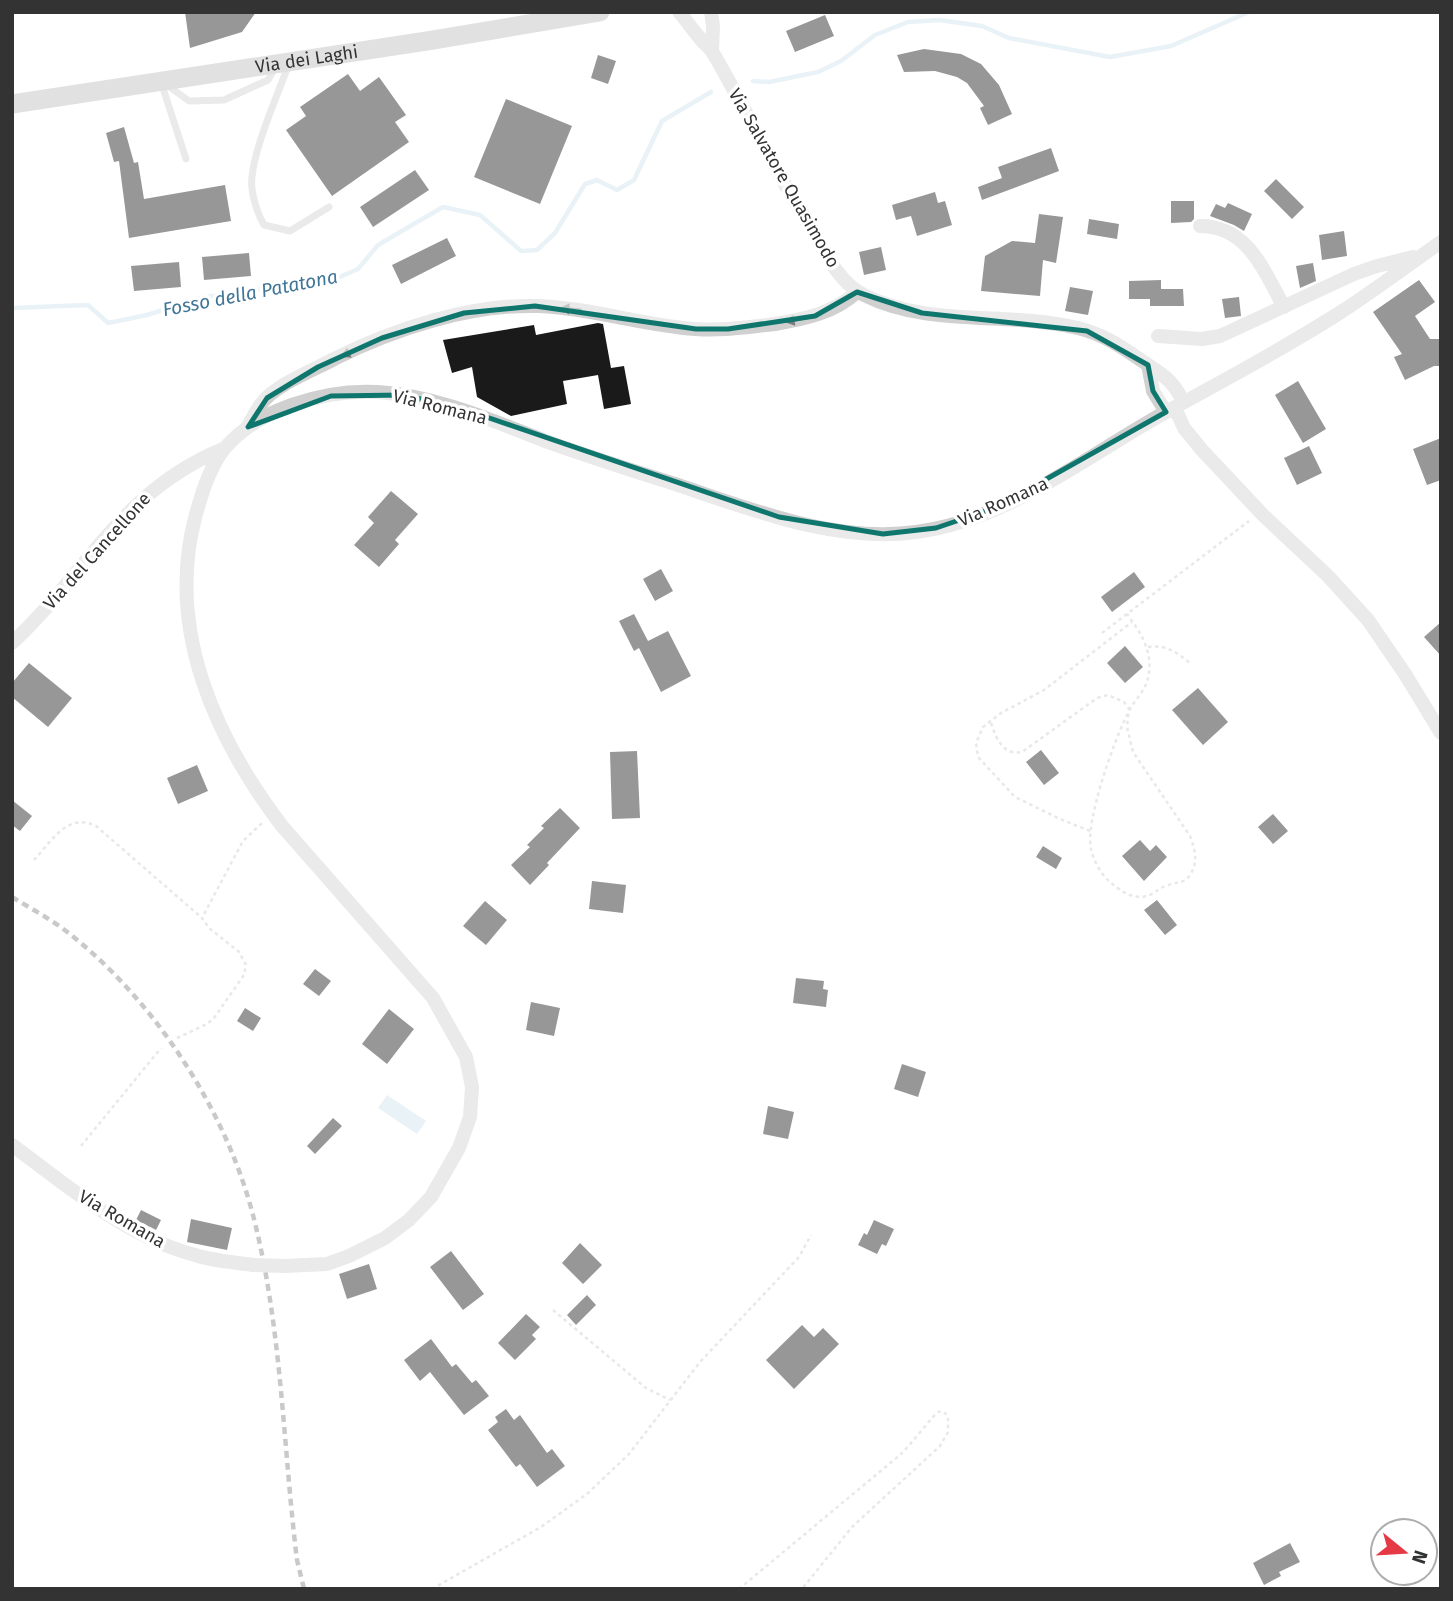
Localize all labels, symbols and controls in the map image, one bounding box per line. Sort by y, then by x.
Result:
street label: Via dei Laghi [254,41,359,78]
street label: Via Salvatore Quasimodo [724,84,844,272]
water label: Fosso della Patatona [161,265,339,321]
one-way arrow [560,303,582,314]
one-way arrow [785,314,807,325]
one-way arrow [341,346,361,358]
street label: Via Romana [391,385,489,429]
street label: Via Romana [955,472,1051,532]
street label: Via del Cancellone [39,488,155,614]
street label: Via Romana [75,1185,169,1253]
north arrow [1369,1517,1439,1587]
text: N [1407,1548,1433,1567]

